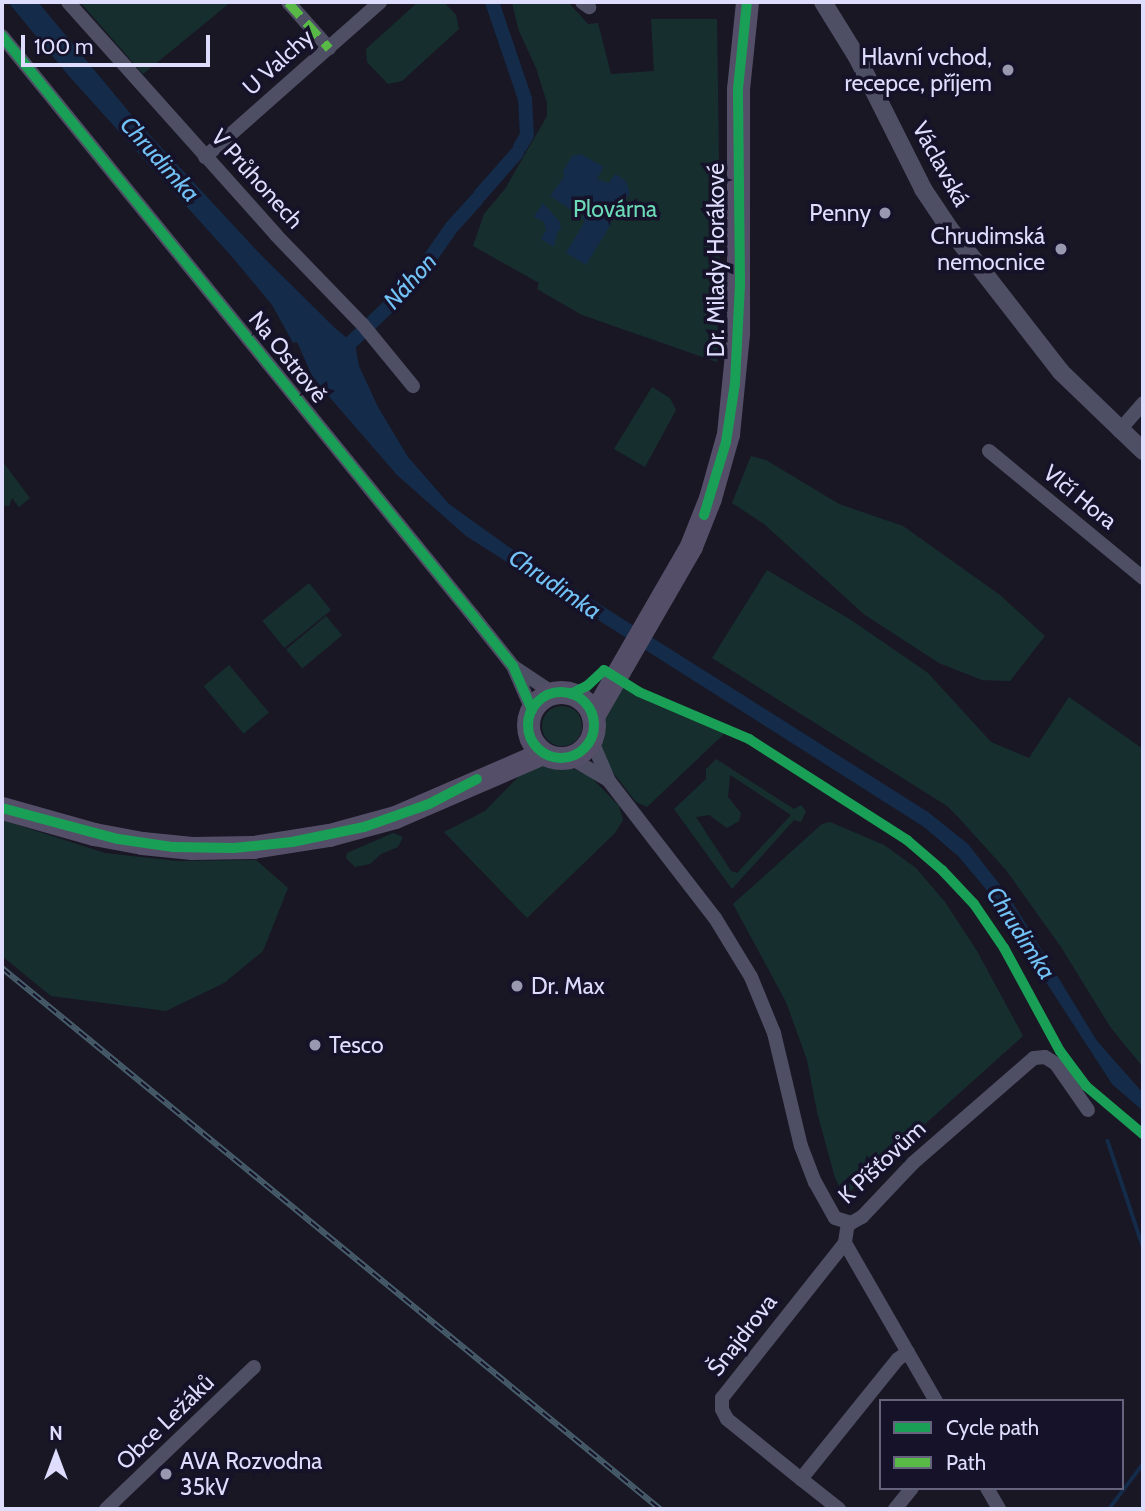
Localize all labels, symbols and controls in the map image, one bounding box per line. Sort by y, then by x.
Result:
scale bar [24,21,214,65]
street label: U Valchy [237,23,319,101]
text: 100 m [34,34,93,59]
place label: Hlavní vchod, recepce, příjem [844,43,992,97]
marker: Hlavní vchod, recepce, příjem [998,60,1018,80]
water label: Chrudimka [114,110,206,208]
street label: Václavská [906,117,976,211]
street label: V Průhonech [205,124,309,234]
street label: Dr. Milady Horákové [702,163,730,357]
park label: Plovárna [573,195,657,223]
place label: Penny [809,199,871,227]
marker: Penny [877,205,893,221]
place label: Chrudimská nemocnice [930,222,1045,276]
marker: Chrudimská nemocnice [1051,239,1071,259]
water label: Náhon [377,247,443,315]
street label: Na Ostrově [243,306,333,408]
street label: Vlčí Hora [1038,459,1122,535]
water label: Chrudimka [503,543,607,625]
water label: Chrudimka [980,881,1062,985]
place label: Dr. Max [531,972,605,1000]
marker: Dr. Max [509,978,525,994]
place label: Tesco [329,1031,384,1059]
marker: Tesco [307,1037,323,1053]
street label: K Píšťovům [833,1115,931,1209]
street label: Šnajdrova [701,1288,783,1382]
street label: Obce Ležáků [111,1369,219,1475]
legend [879,1399,1124,1490]
text: Cycle path [946,1415,1039,1440]
north arrow [21,1420,91,1490]
text: N [49,1422,63,1445]
place label: AVA Rozvodna 35kV [180,1447,322,1501]
text: Path [946,1450,986,1475]
marker: AVA Rozvodna 35kV [158,1466,174,1482]

